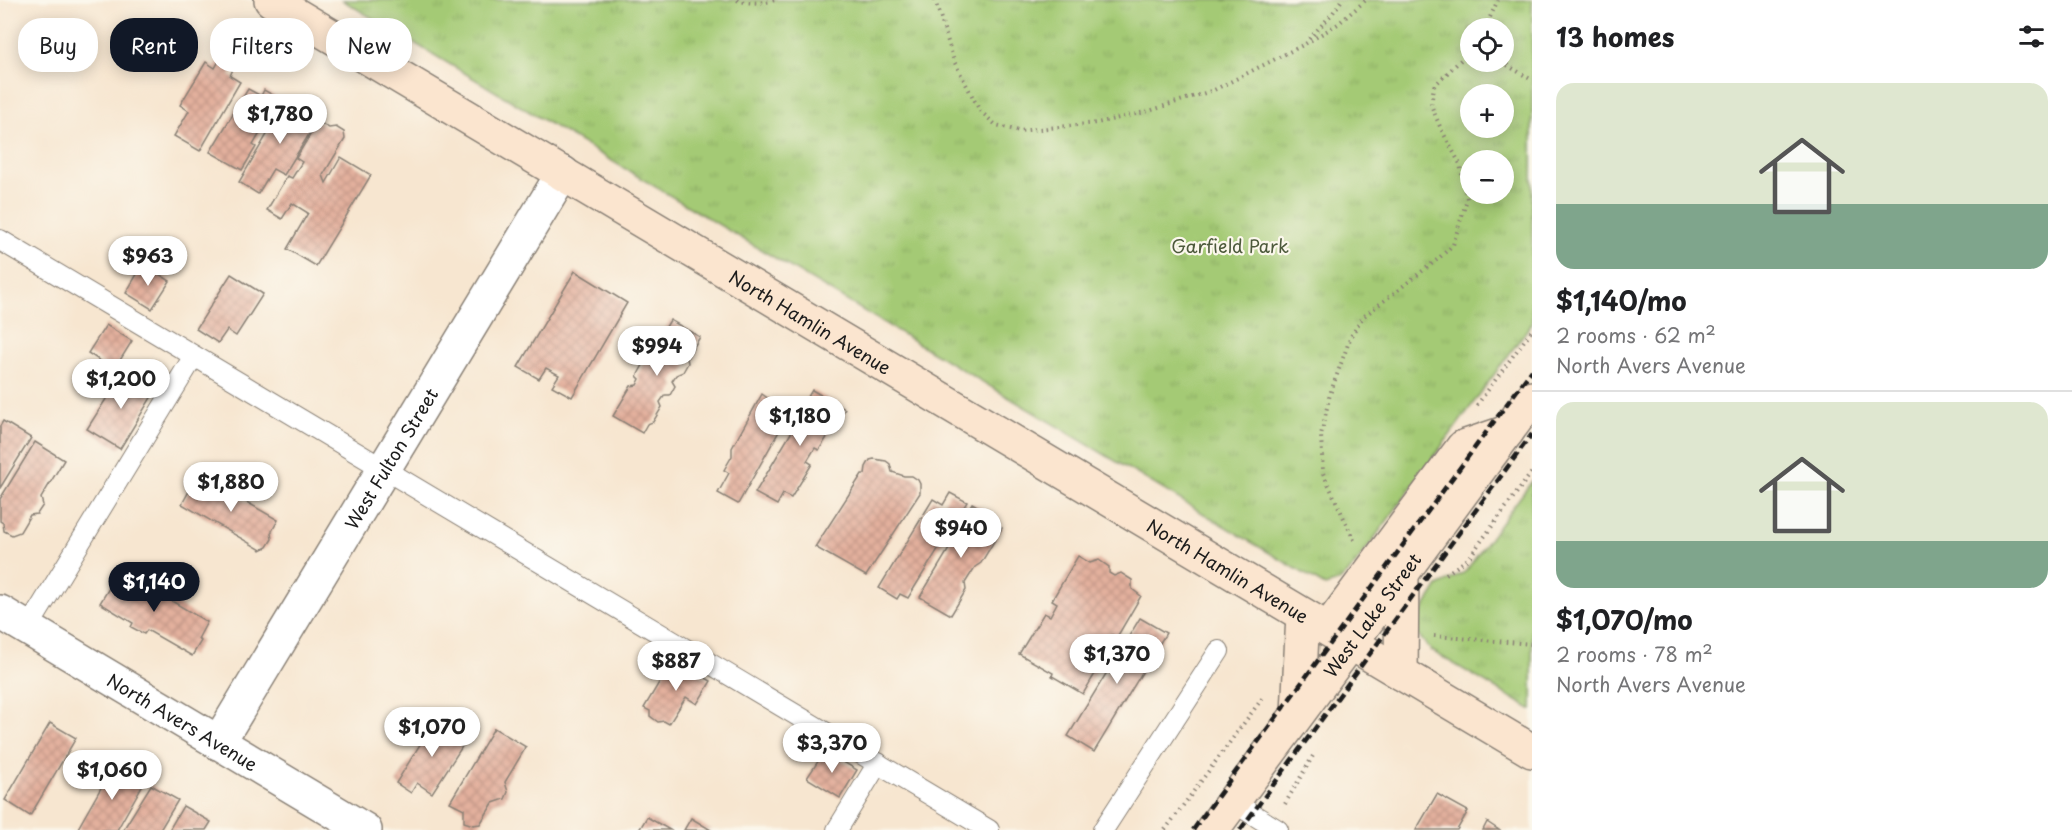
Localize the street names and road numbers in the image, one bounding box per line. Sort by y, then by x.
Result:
street label: North Hamlin Avenue [725,263,897,380]
street label: West Fulton Street [337,382,444,534]
street label: North Hamlin Avenue [1142,511,1314,629]
street label: West Lake Street [1316,547,1427,683]
street label: North Avers Avenue [103,666,263,777]

